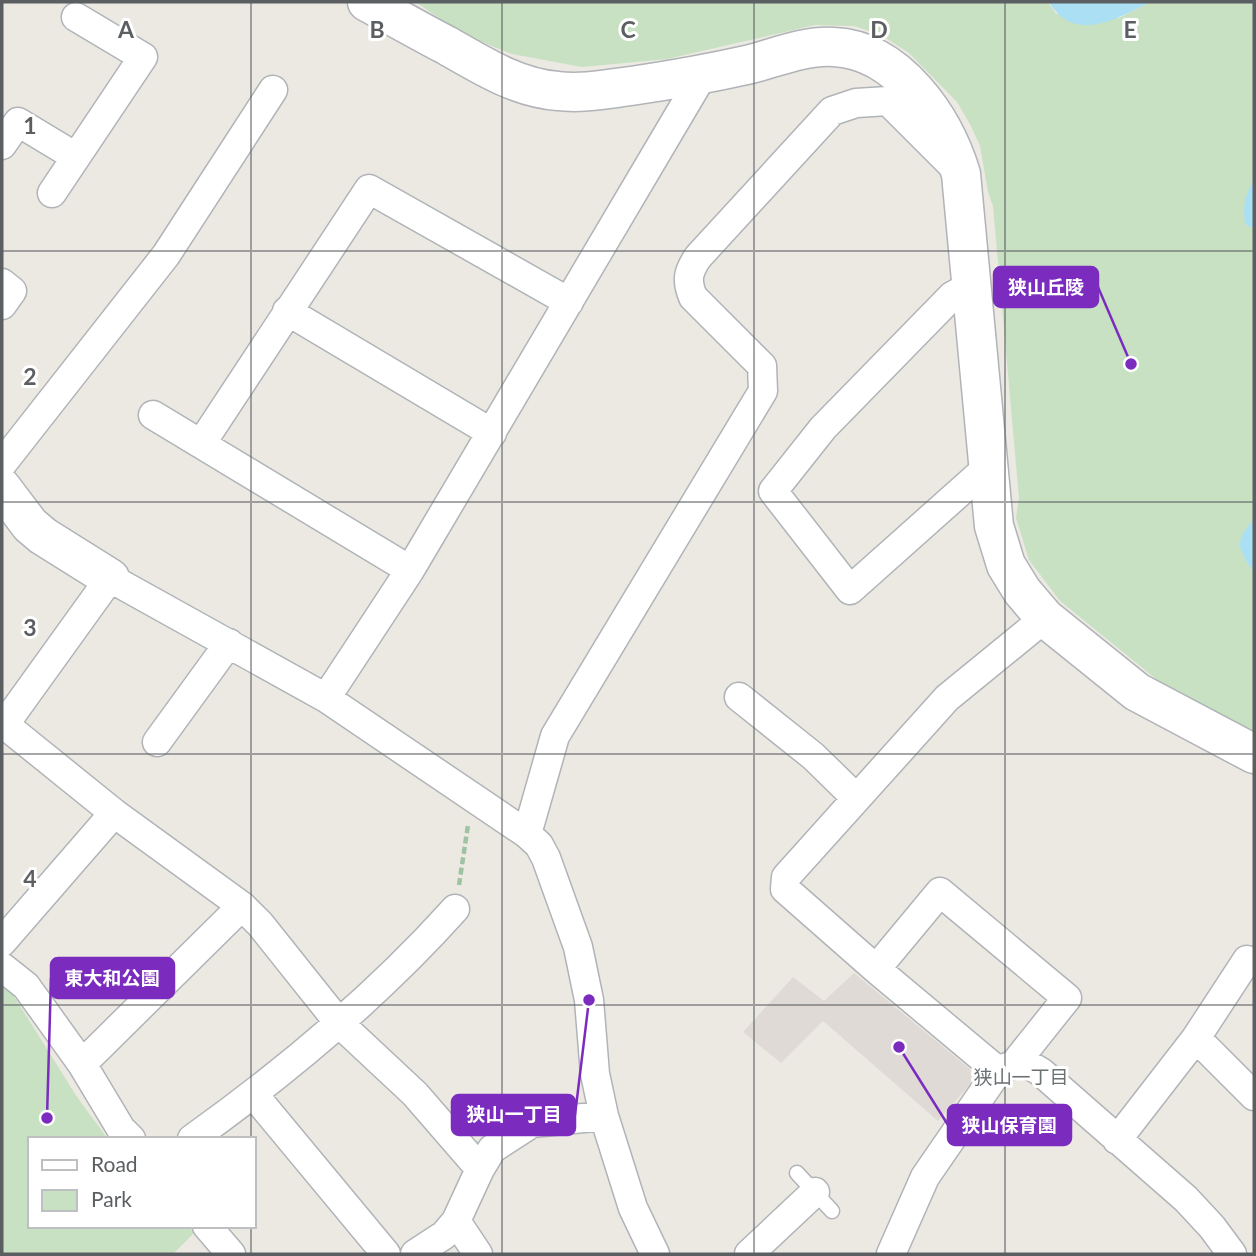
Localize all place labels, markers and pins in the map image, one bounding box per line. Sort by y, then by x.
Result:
callout: 狭山丘陵 [994,267,1098,307]
callout: 東大和公園 [51,958,174,998]
callout: 狭山一丁目 [452,1095,575,1135]
callout: 狭山保育園 [948,1105,1071,1145]

